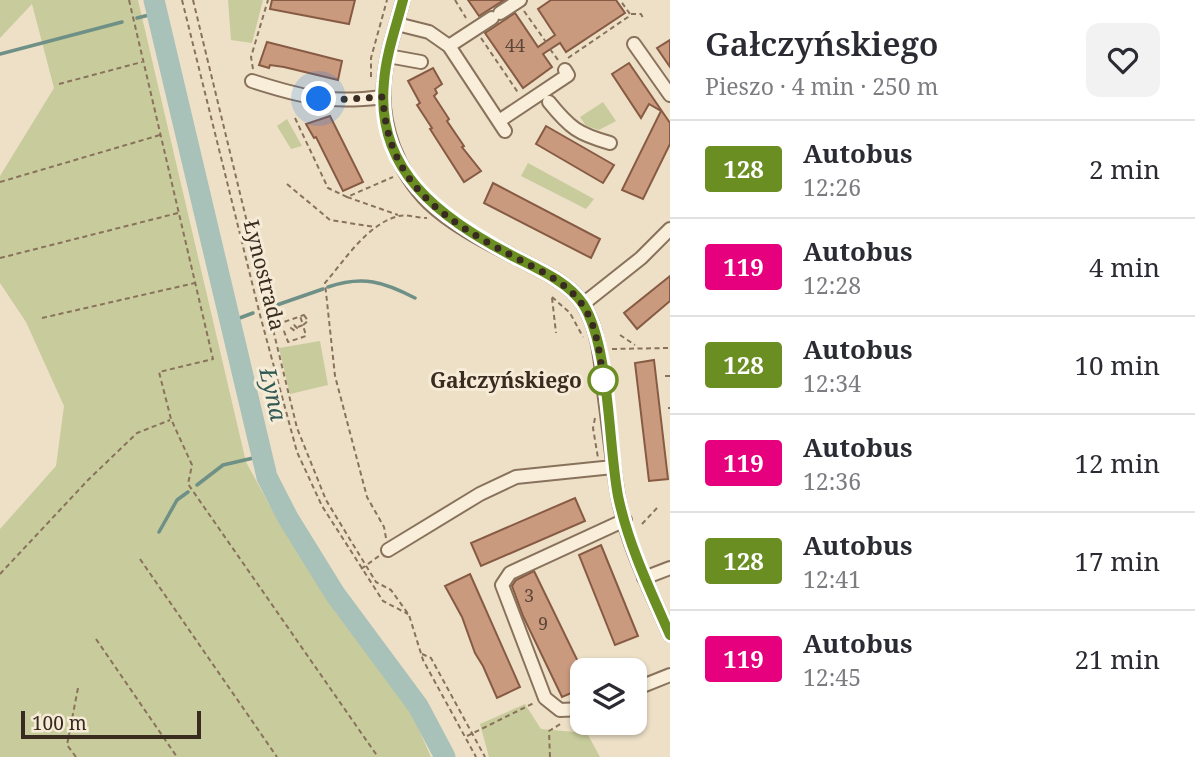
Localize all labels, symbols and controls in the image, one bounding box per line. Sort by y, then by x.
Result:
text: Gałczyńskiego [705,21,939,66]
button: heart [1086,23,1160,97]
house number: 44 [505,33,525,57]
text: Pieszo · 4 min · 250 m [705,70,938,102]
your location [301,81,336,116]
text: Autobus [803,135,913,171]
text: 2 min [1089,151,1160,187]
text: 128 [723,152,764,185]
text: 12:26 [803,171,861,203]
street label: Łynostrada [238,217,292,333]
text: Autobus [803,233,913,269]
text: 4 min [1089,249,1160,285]
text: 119 [723,250,764,283]
text: 12:28 [803,269,861,301]
text: Autobus [803,331,913,367]
text: 10 min [1075,347,1160,383]
text: 128 [723,348,764,381]
water label: Łyna [252,363,296,424]
marker: Gałczyńskiego [588,365,618,395]
place label: Gałczyńskiego [430,366,582,394]
text: 12:34 [803,367,861,399]
text: Autobus [803,429,913,465]
text: 12 min [1075,445,1160,481]
text: 119 [723,446,764,479]
text: 12:36 [803,465,861,497]
text: Autobus [803,527,913,563]
text: 17 min [1075,543,1160,579]
text: 128 [723,544,764,577]
text: 12:41 [803,563,861,595]
house number: 3 [524,583,534,607]
house number: 9 [538,611,548,635]
text: Autobus [803,625,913,661]
text: 21 min [1075,641,1160,677]
text: 119 [723,642,764,675]
map controls [570,658,647,735]
button: layers [570,658,647,735]
text: 12:45 [803,661,861,693]
scale bar [21,708,201,740]
text: 100 m [32,710,87,736]

